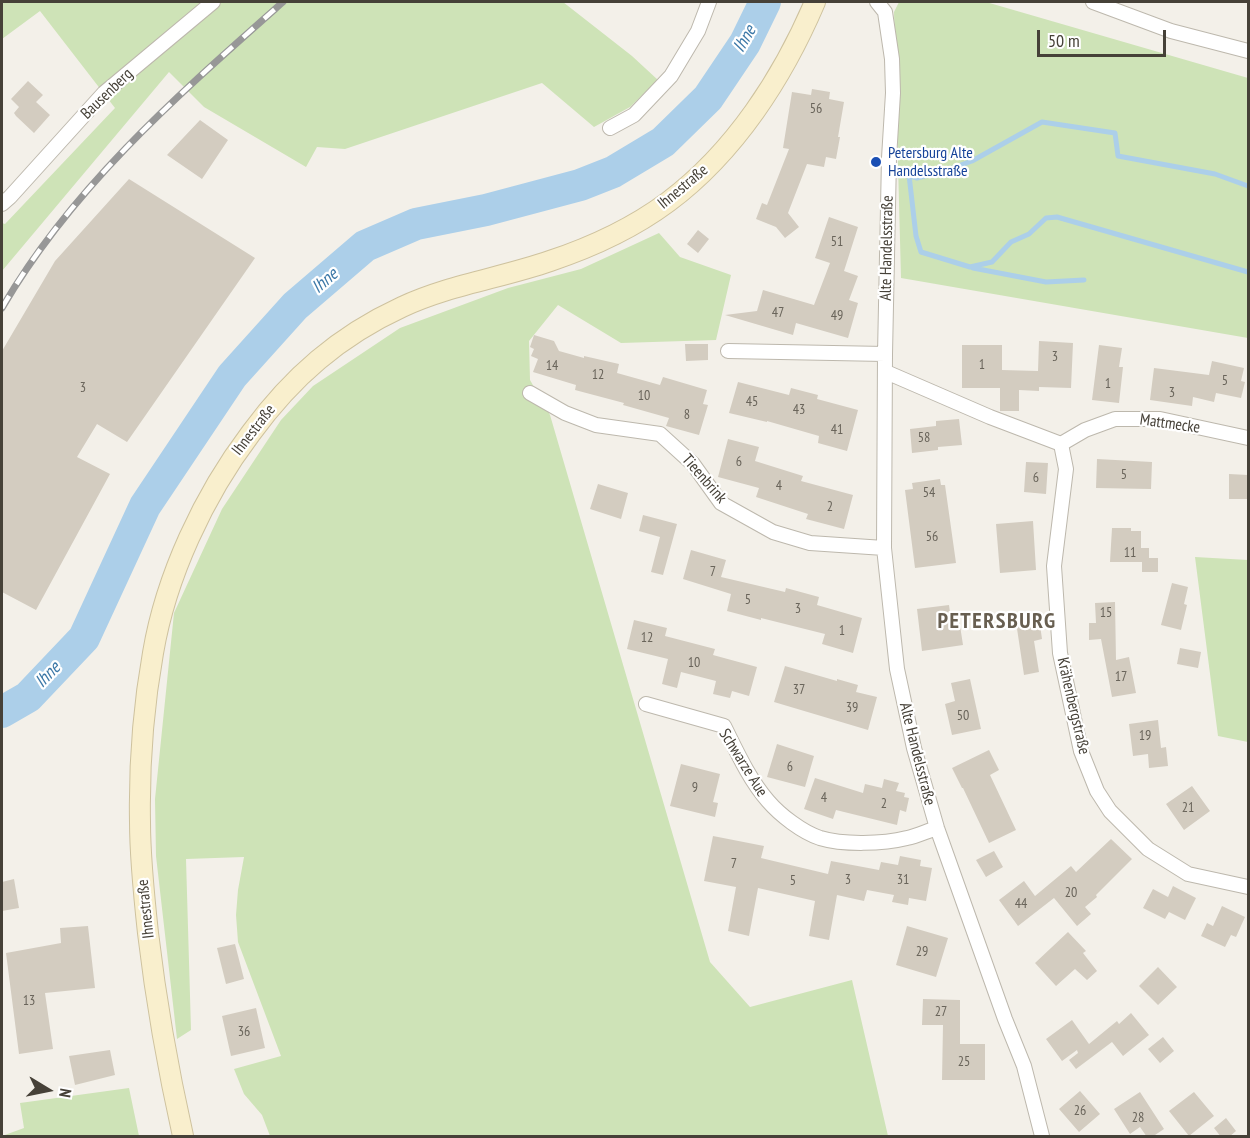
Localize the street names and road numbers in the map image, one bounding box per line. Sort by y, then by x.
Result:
street label: Bausenberg [77,65,137,123]
street label: Ihnestraße [654,161,712,213]
street label: Alte Handelsstraße [876,195,898,301]
street label: Ihnestraße [228,401,280,459]
street label: Mattmecke [1139,410,1201,438]
street label: Tieenbrink [677,451,731,507]
street label: Krähenbergstraße [1053,656,1093,756]
street label: Alte Handelsstraße [895,701,939,807]
street label: Schwarze Aue [715,725,771,801]
street label: Ihnestraße [133,878,159,940]

